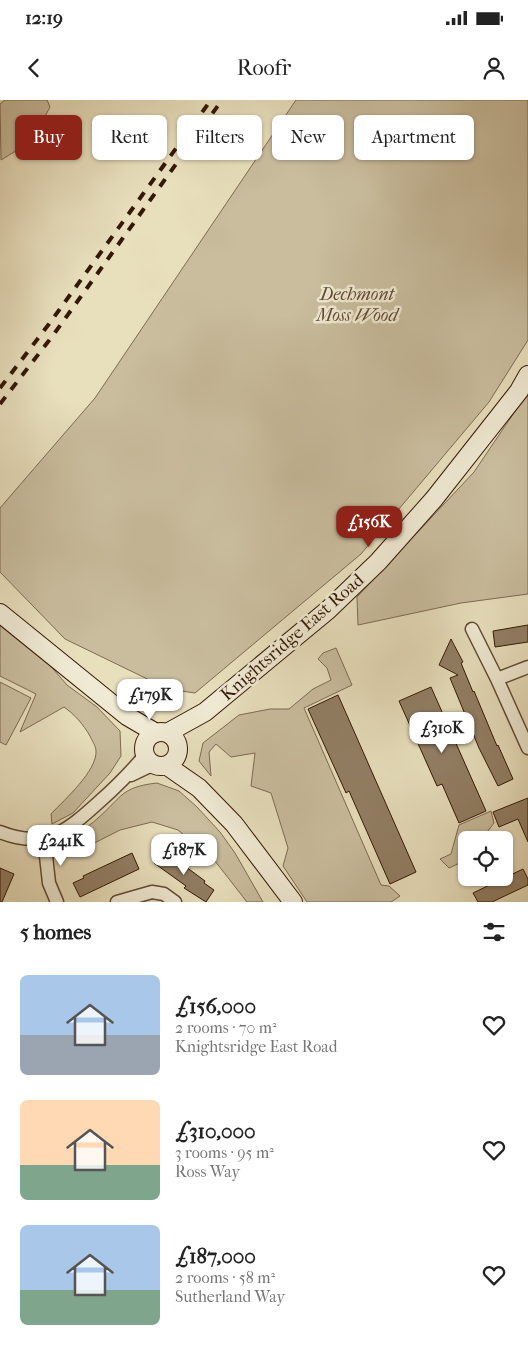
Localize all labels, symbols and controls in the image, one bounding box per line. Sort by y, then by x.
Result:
text: 12:19 [25,7,63,29]
icon: back [20,54,48,82]
icon: person [480,54,508,82]
text: Roofr [237,55,291,81]
chip: Buy [15,115,82,160]
chip: Rent [92,115,167,160]
chip: Filters [177,115,262,160]
chip: New [272,115,344,160]
chip: Apartment [354,115,474,160]
park label: Dechmont Moss Wood [314,284,400,326]
pin: £156K [334,506,404,548]
text: £156K [347,512,391,531]
street label: Knightsridge East Road [216,569,368,705]
pin: £179K [115,678,185,721]
text: £179K [128,685,172,704]
pin: £310K [407,712,477,754]
text: £310K [420,718,464,737]
pin: £241K [26,824,96,867]
text: £241K [38,831,84,850]
map controls [458,831,513,886]
button: locate [458,831,513,886]
pin: £187K [149,834,219,876]
text: £187K [162,840,206,859]
icon: filters [480,918,508,946]
text: 5 homes [20,920,91,944]
text: £156,000 [175,994,256,1018]
icon: home [60,995,120,1055]
icon: heart [480,1011,508,1039]
text: 2 rooms · 70 m² [175,1018,277,1037]
text: Knightsridge East Road [175,1037,337,1056]
text: £310,000 [175,1119,256,1143]
icon: home [60,1120,120,1180]
icon: heart [480,1136,508,1164]
text: 3 rooms · 95 m² [175,1143,274,1162]
text: Ross Way [175,1162,240,1181]
text: £187,000 [175,1244,256,1268]
icon: home [60,1245,120,1305]
icon: heart [480,1261,508,1289]
text: 2 rooms · 58 m² [175,1268,275,1287]
text: Sutherland Way [175,1287,285,1306]

